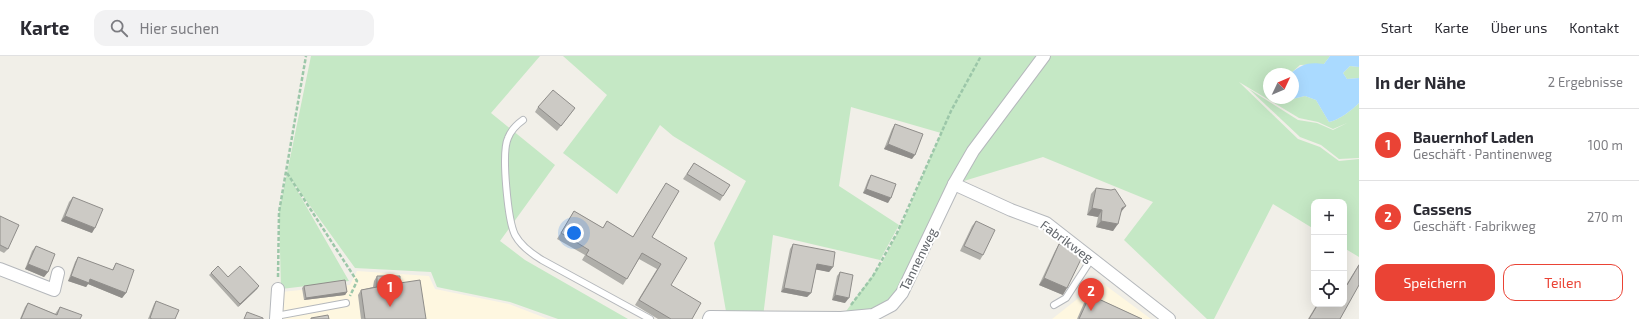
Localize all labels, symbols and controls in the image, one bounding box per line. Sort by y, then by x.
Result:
search box [94,10,374,46]
text: Karte [20,16,70,39]
icon: search [108,17,130,39]
text: Hier suchen [140,19,219,37]
text: Start [1381,19,1412,36]
text: Karte [1434,19,1469,36]
text: Über uns [1491,19,1547,36]
text: Kontakt [1569,19,1619,36]
north arrow [1263,68,1299,104]
text: In der Nähe [1375,72,1466,92]
text: 2 Ergebnisse [1548,74,1623,90]
text: Bauernhof Laden [1413,128,1534,146]
text: 1 [1385,137,1391,153]
text: 100 m [1588,137,1623,153]
text: Geschäft · Pantinenweg [1413,146,1552,162]
map controls [1311,199,1347,307]
button: + [1311,199,1347,235]
text: Cassens [1413,200,1472,218]
text: 2 [1384,209,1392,225]
text: 270 m [1587,209,1623,225]
street label: Fabrikweg [1038,217,1096,265]
text: Geschäft · Fabrikweg [1413,218,1536,234]
your location [564,223,584,243]
street label: Tannenweg [896,225,940,293]
button: − [1311,235,1347,271]
button: Speichern [1375,264,1495,301]
button: Teilen [1503,264,1623,301]
button: locate [1311,271,1347,307]
pin: 1 [377,274,403,307]
pin: 2 [1078,278,1104,311]

